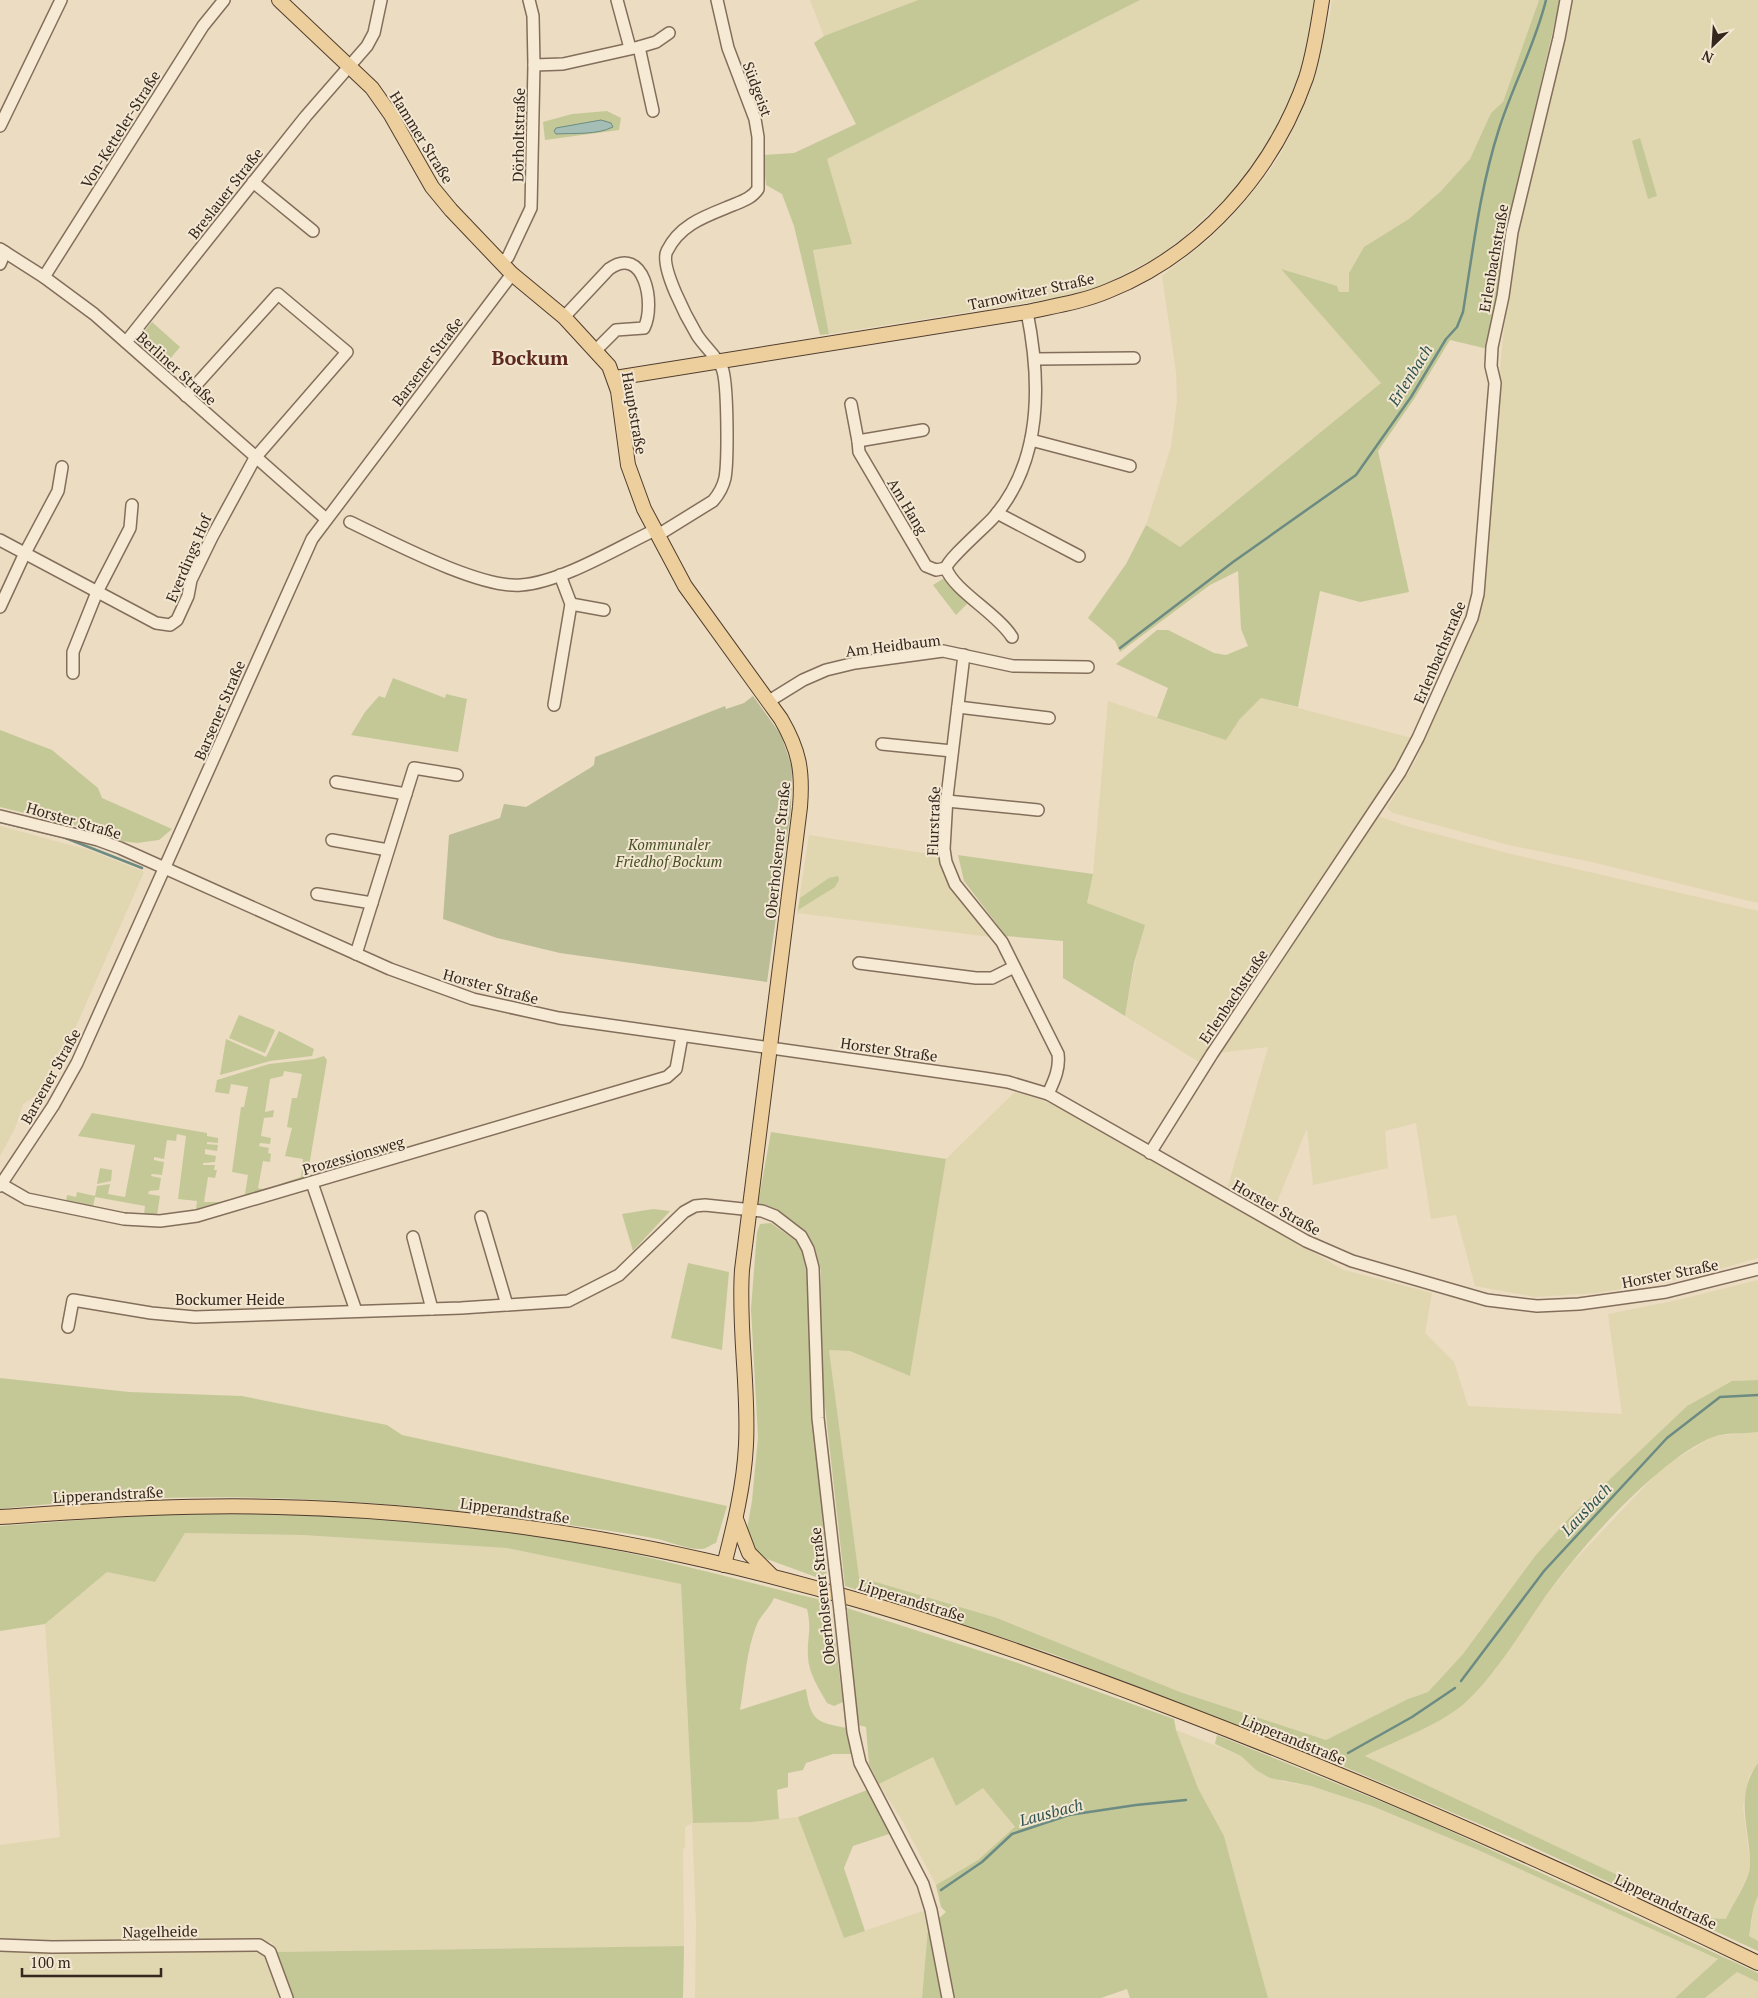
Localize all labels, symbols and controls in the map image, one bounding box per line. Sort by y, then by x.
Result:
north arrow [1688,20,1738,70]
text: N [1698,46,1716,68]
street label: Südgeist [739,59,777,120]
street label: Von-Ketteler-Straße [76,66,164,192]
street label: Hammer Straße [386,87,458,187]
street label: Dörholtstraße [507,88,529,182]
street label: Breslauer Straße [183,143,267,243]
street label: Erlenbachstraße [1474,202,1512,314]
street label: Tarnowitzer Straße [966,268,1096,314]
street label: Barsener Straße [387,312,467,410]
street label: Berliner Straße [133,327,221,409]
water label: Erlenbach [1382,340,1437,411]
district label: Bockum [491,344,569,371]
street label: Hauptstraße [618,370,652,456]
street label: Am Hang [883,474,933,539]
street label: Everdings Hof [161,510,216,605]
street label: Erlenbachstraße [1408,598,1470,706]
street label: Am Heidbaum [844,629,942,661]
street label: Barsener Straße [189,657,249,763]
street label: Oberholsener Straße [760,780,794,920]
street label: Flurstraße [922,786,944,856]
street label: Horster Straße [24,797,124,843]
park label: Kommunaler Friedhof Bockum [614,834,723,871]
street label: Erlenbachstraße [1194,945,1272,1047]
street label: Horster Straße [441,964,541,1008]
street label: Barsener Straße [15,1025,85,1127]
street label: Horster Straße [839,1032,939,1066]
street label: Prozessionsweg [300,1131,407,1179]
street label: Horster Straße [1229,1174,1325,1240]
street label: Horster Straße [1620,1254,1720,1292]
street label: Bockumer Heide [175,1289,285,1309]
water label: Lausbach [1555,1478,1616,1541]
street label: Lipperandstraße [52,1481,164,1507]
street label: Lipperandstraße [459,1492,571,1528]
street label: Oberholsener Straße [805,1526,839,1666]
street label: Lipperandstraße [856,1574,968,1626]
street label: Lipperandstraße [1239,1709,1349,1769]
water label: Lausbach [1016,1793,1085,1831]
street label: Lipperandstraße [1612,1869,1720,1933]
street label: Nagelheide [122,1920,198,1942]
scale bar [22,1946,161,1978]
text: 100 m [30,1952,71,1972]

